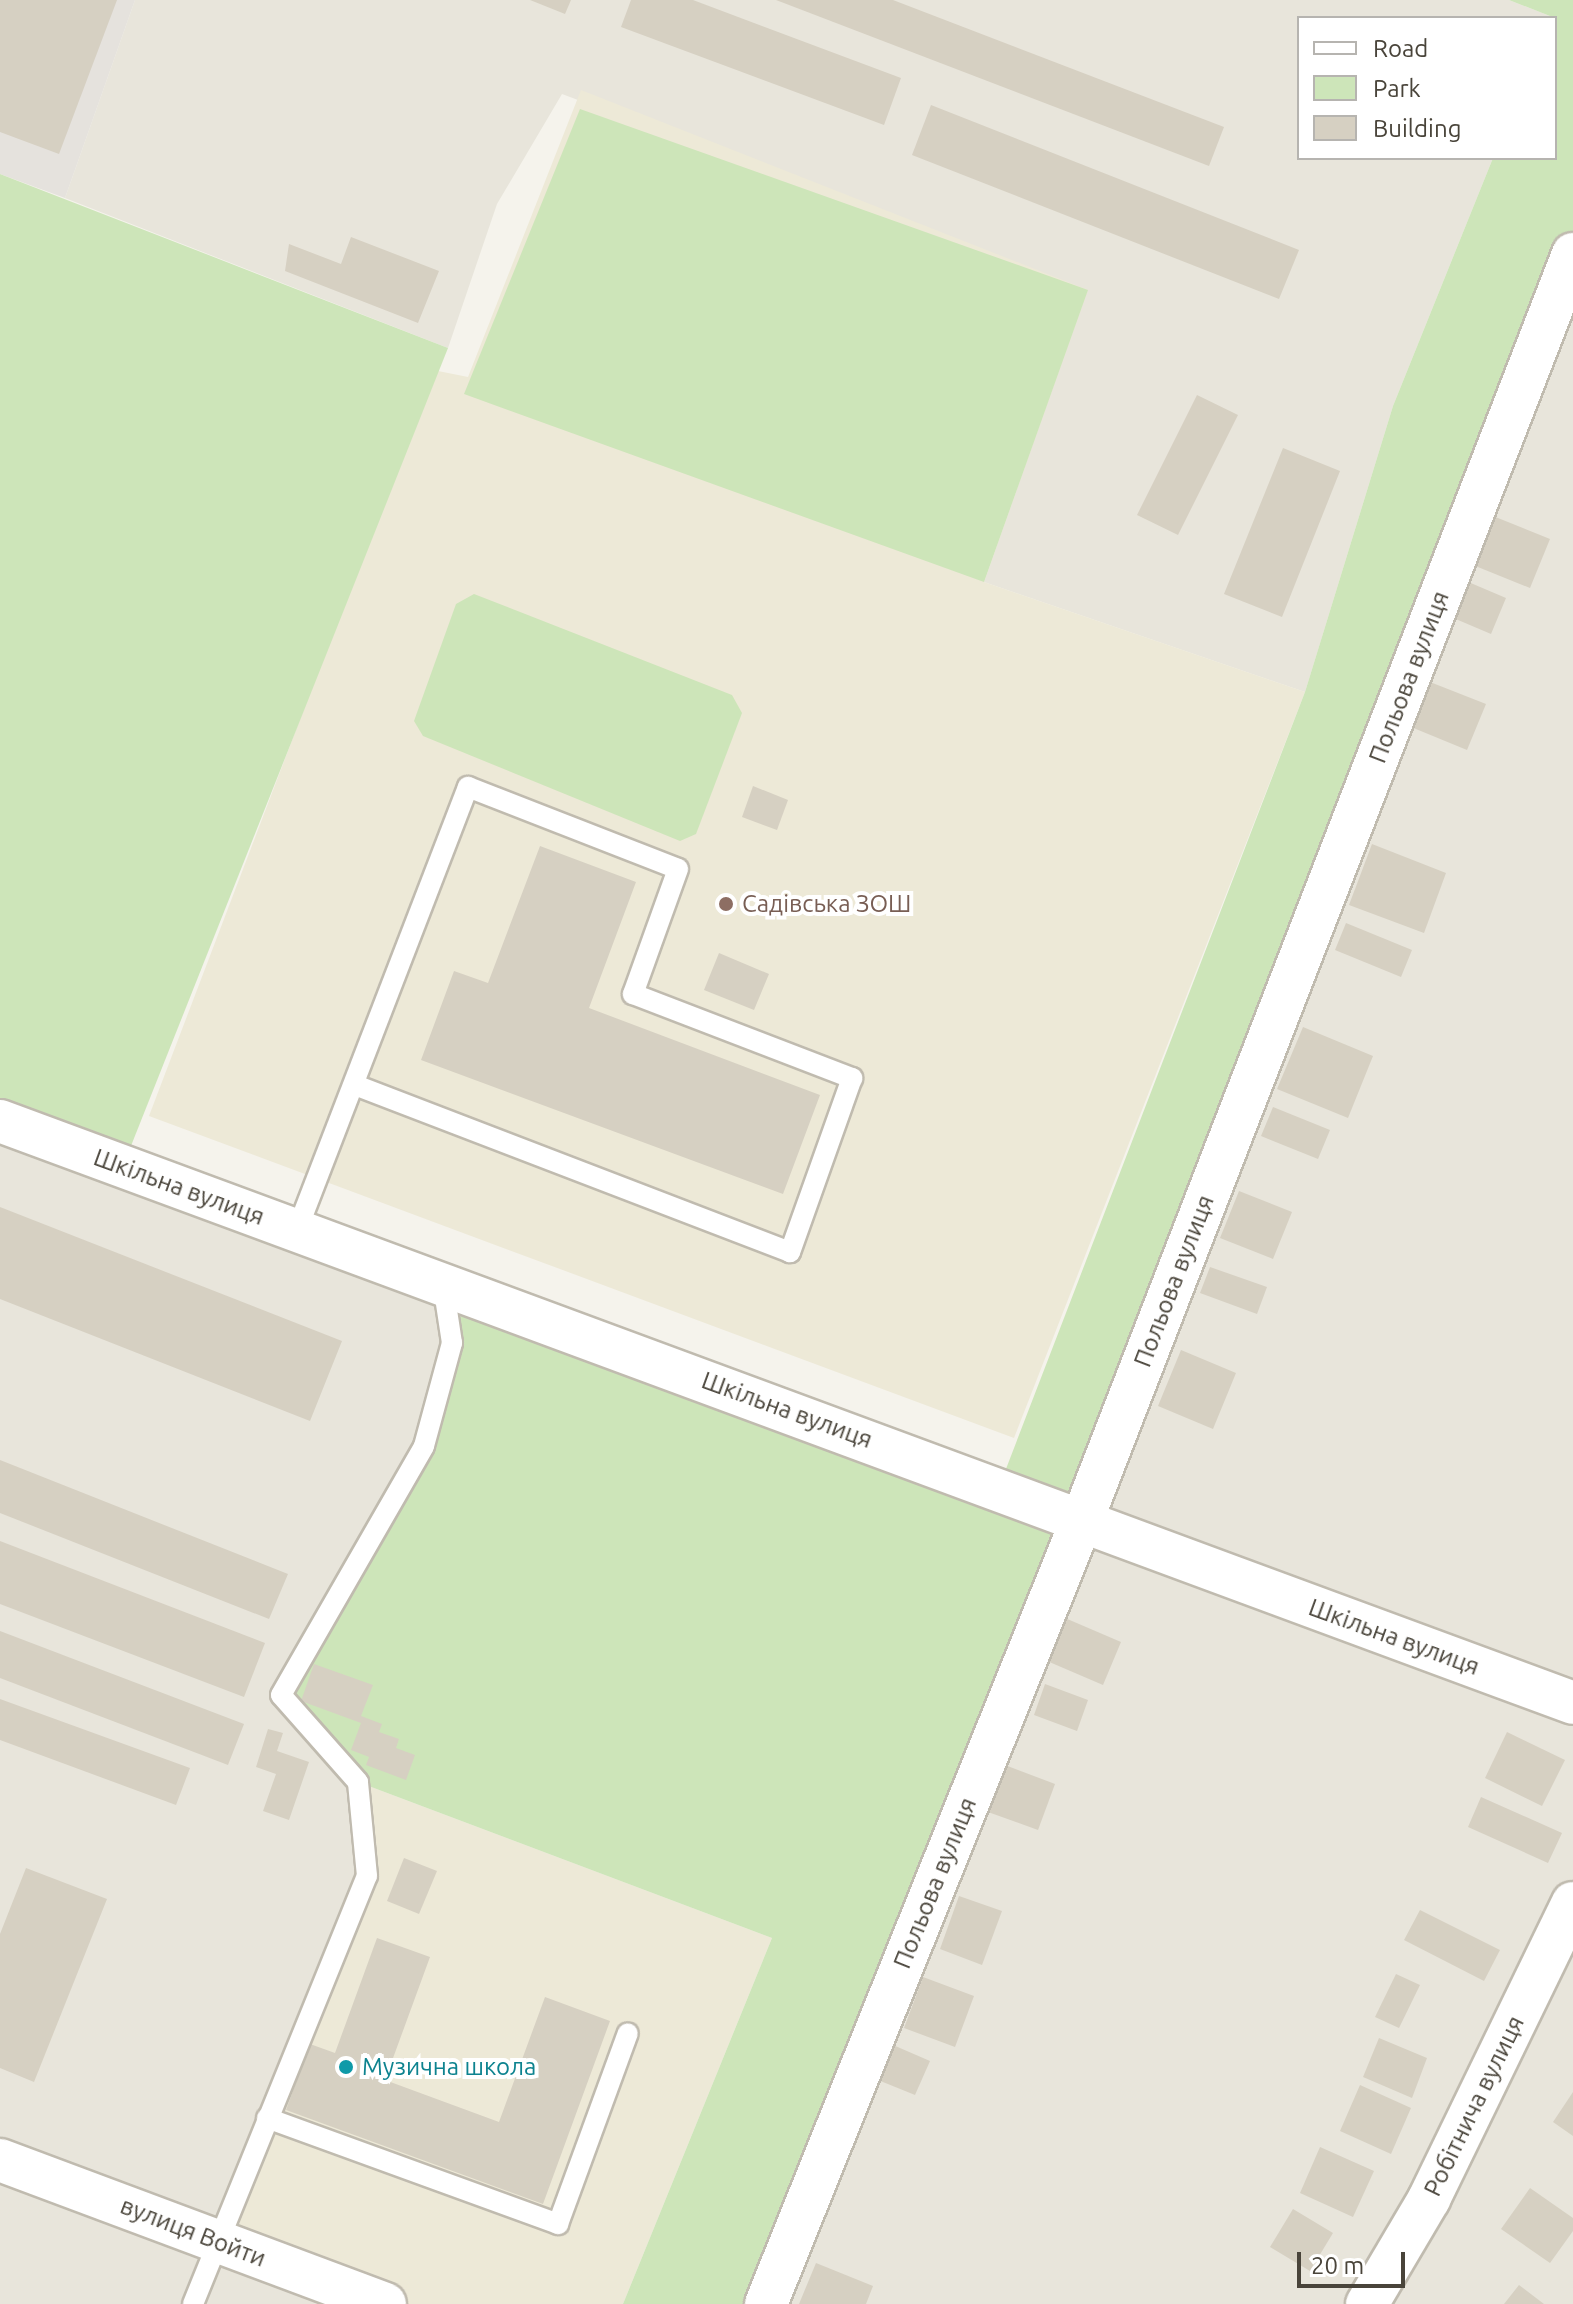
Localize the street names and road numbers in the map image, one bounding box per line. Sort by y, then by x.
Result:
street label: Польова вулиця [1363,587,1455,767]
street label: Шкільна вулиця [90,1143,268,1231]
street label: Польова вулиця [1128,1191,1220,1371]
street label: Шкільна вулиця [698,1366,876,1454]
street label: Шкільна вулиця [1305,1593,1483,1681]
street label: Польова вулиця [888,1793,982,1973]
street label: Робітнича вулиця [1418,2011,1530,2201]
street label: вулиця Войти [116,2191,270,2273]

